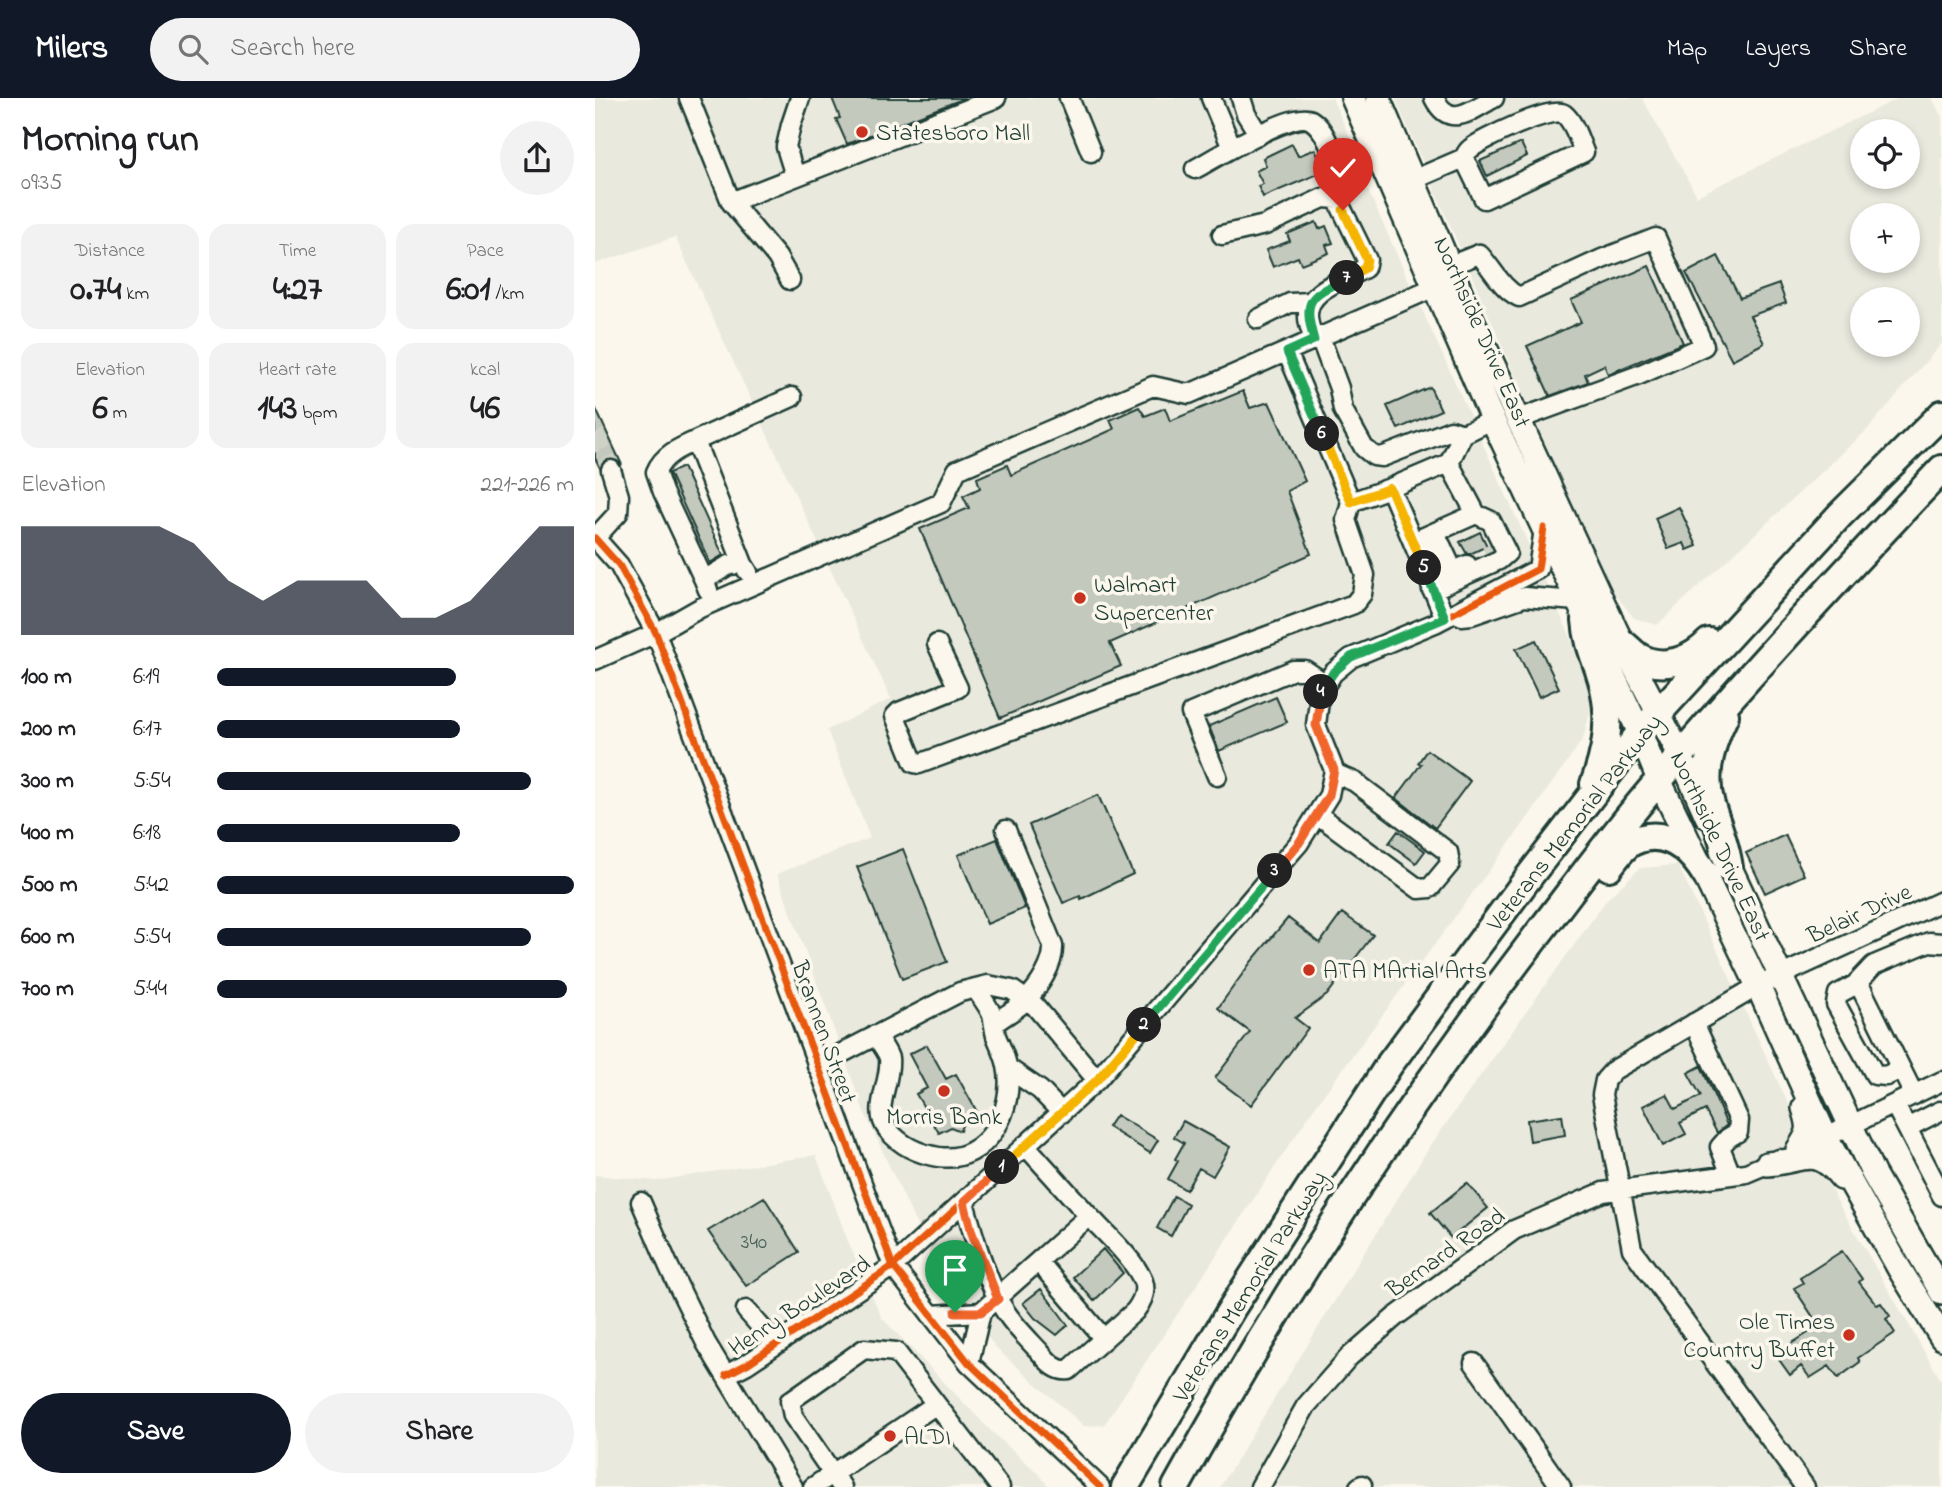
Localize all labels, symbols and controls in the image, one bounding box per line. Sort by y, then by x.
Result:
search box [150,18,640,81]
text: Milers [35,25,108,73]
icon: search [174,30,212,68]
text: Search here [230,30,355,68]
text: Map [1667,32,1707,67]
text: Layers [1745,32,1811,67]
text: Share [1849,32,1907,67]
text: Morning run [21,113,199,169]
place label: Statesboro Mall [876,117,1030,152]
map controls [1850,119,1920,357]
button: locate [1850,119,1920,189]
button: share [500,121,574,195]
marker: Statesboro Mall [854,124,870,140]
pin [1313,138,1373,210]
icon: check [1324,149,1362,187]
text: 09:35 [21,167,62,200]
button: + [1850,203,1920,273]
street label: Northside Drive East [1423,232,1539,434]
text: Distance [75,238,145,265]
text: Time [279,238,316,265]
text: Pace [467,238,504,265]
pin: 7 [1329,260,1365,296]
text: 7 [1343,264,1350,291]
text: 0.74 [70,265,121,316]
text: 4:27 [273,265,322,316]
text: 6:01 [446,265,491,316]
text: km [121,281,149,308]
text: /km [491,281,524,308]
button: − [1850,287,1920,357]
text: Elevation [75,357,145,384]
text: Heart rate [259,357,336,384]
text: kcal [470,357,500,384]
text: 6 [92,384,108,435]
text: 143 [258,384,298,435]
text: 46 [470,384,500,435]
text: m [108,400,127,427]
text: bpm [298,400,337,427]
pin: 6 [1305,416,1339,452]
text: 6 [1317,420,1326,447]
text: Elevation [21,469,106,502]
text: 221–226 m [481,469,574,502]
pin: 5 [1407,550,1441,586]
text: 5 [1418,554,1429,581]
place label: Walmart Supercenter [1094,569,1214,632]
marker: Walmart Supercenter [1072,590,1088,606]
text: 100 m [21,661,72,694]
text: 6:19 [133,661,159,694]
pin: 4 [1303,674,1339,710]
text: 4 [1317,678,1324,705]
street label: Veterans Memorial Parkway [1479,707,1673,941]
text: 200 m [21,713,76,746]
text: 6:17 [133,713,162,746]
street label: Northside Drive East [1659,746,1778,948]
text: 300 m [21,765,74,798]
text: 5:54 [133,765,171,798]
text: 400 m [21,817,74,850]
text: 6:18 [133,817,161,850]
pin: 3 [1257,854,1293,888]
text: 3 [1271,857,1278,884]
text: 500 m [21,869,78,902]
text: 5:42 [133,869,169,902]
street label: Belair Drive [1801,876,1918,955]
text: 600 m [21,921,75,954]
text: 5:54 [133,921,171,954]
place label: ATA MArtial Arts [1323,955,1487,990]
street label: Brannen Street [780,956,865,1109]
marker: ATA MArtial Arts [1301,962,1317,978]
text: 700 m [21,973,74,1006]
text: 5:44 [133,973,167,1006]
pin: 2 [1127,1007,1161,1042]
text: 2 [1139,1011,1148,1038]
marker: Morris Bank [936,1083,952,1099]
place label: Morris Bank [886,1101,1002,1136]
pin: 1 [985,1150,1019,1184]
text: 1 [998,1153,1005,1180]
street label: Veterans Memorial Parkway [1165,1164,1338,1412]
street label: Bernard Road [1379,1200,1514,1309]
house number: 340 [741,1228,767,1258]
pin [925,1240,985,1312]
street label: Henry Boulevard [722,1248,879,1367]
icon: arrive [936,1251,974,1289]
place label: Ole Times Country Buffet [1683,1306,1835,1370]
marker: Ole Times Country Buffet [1841,1327,1857,1343]
button: Save [21,1393,291,1473]
button: Share [305,1393,574,1473]
place label: ALDI [904,1421,951,1456]
marker: ALDI [882,1428,898,1444]

